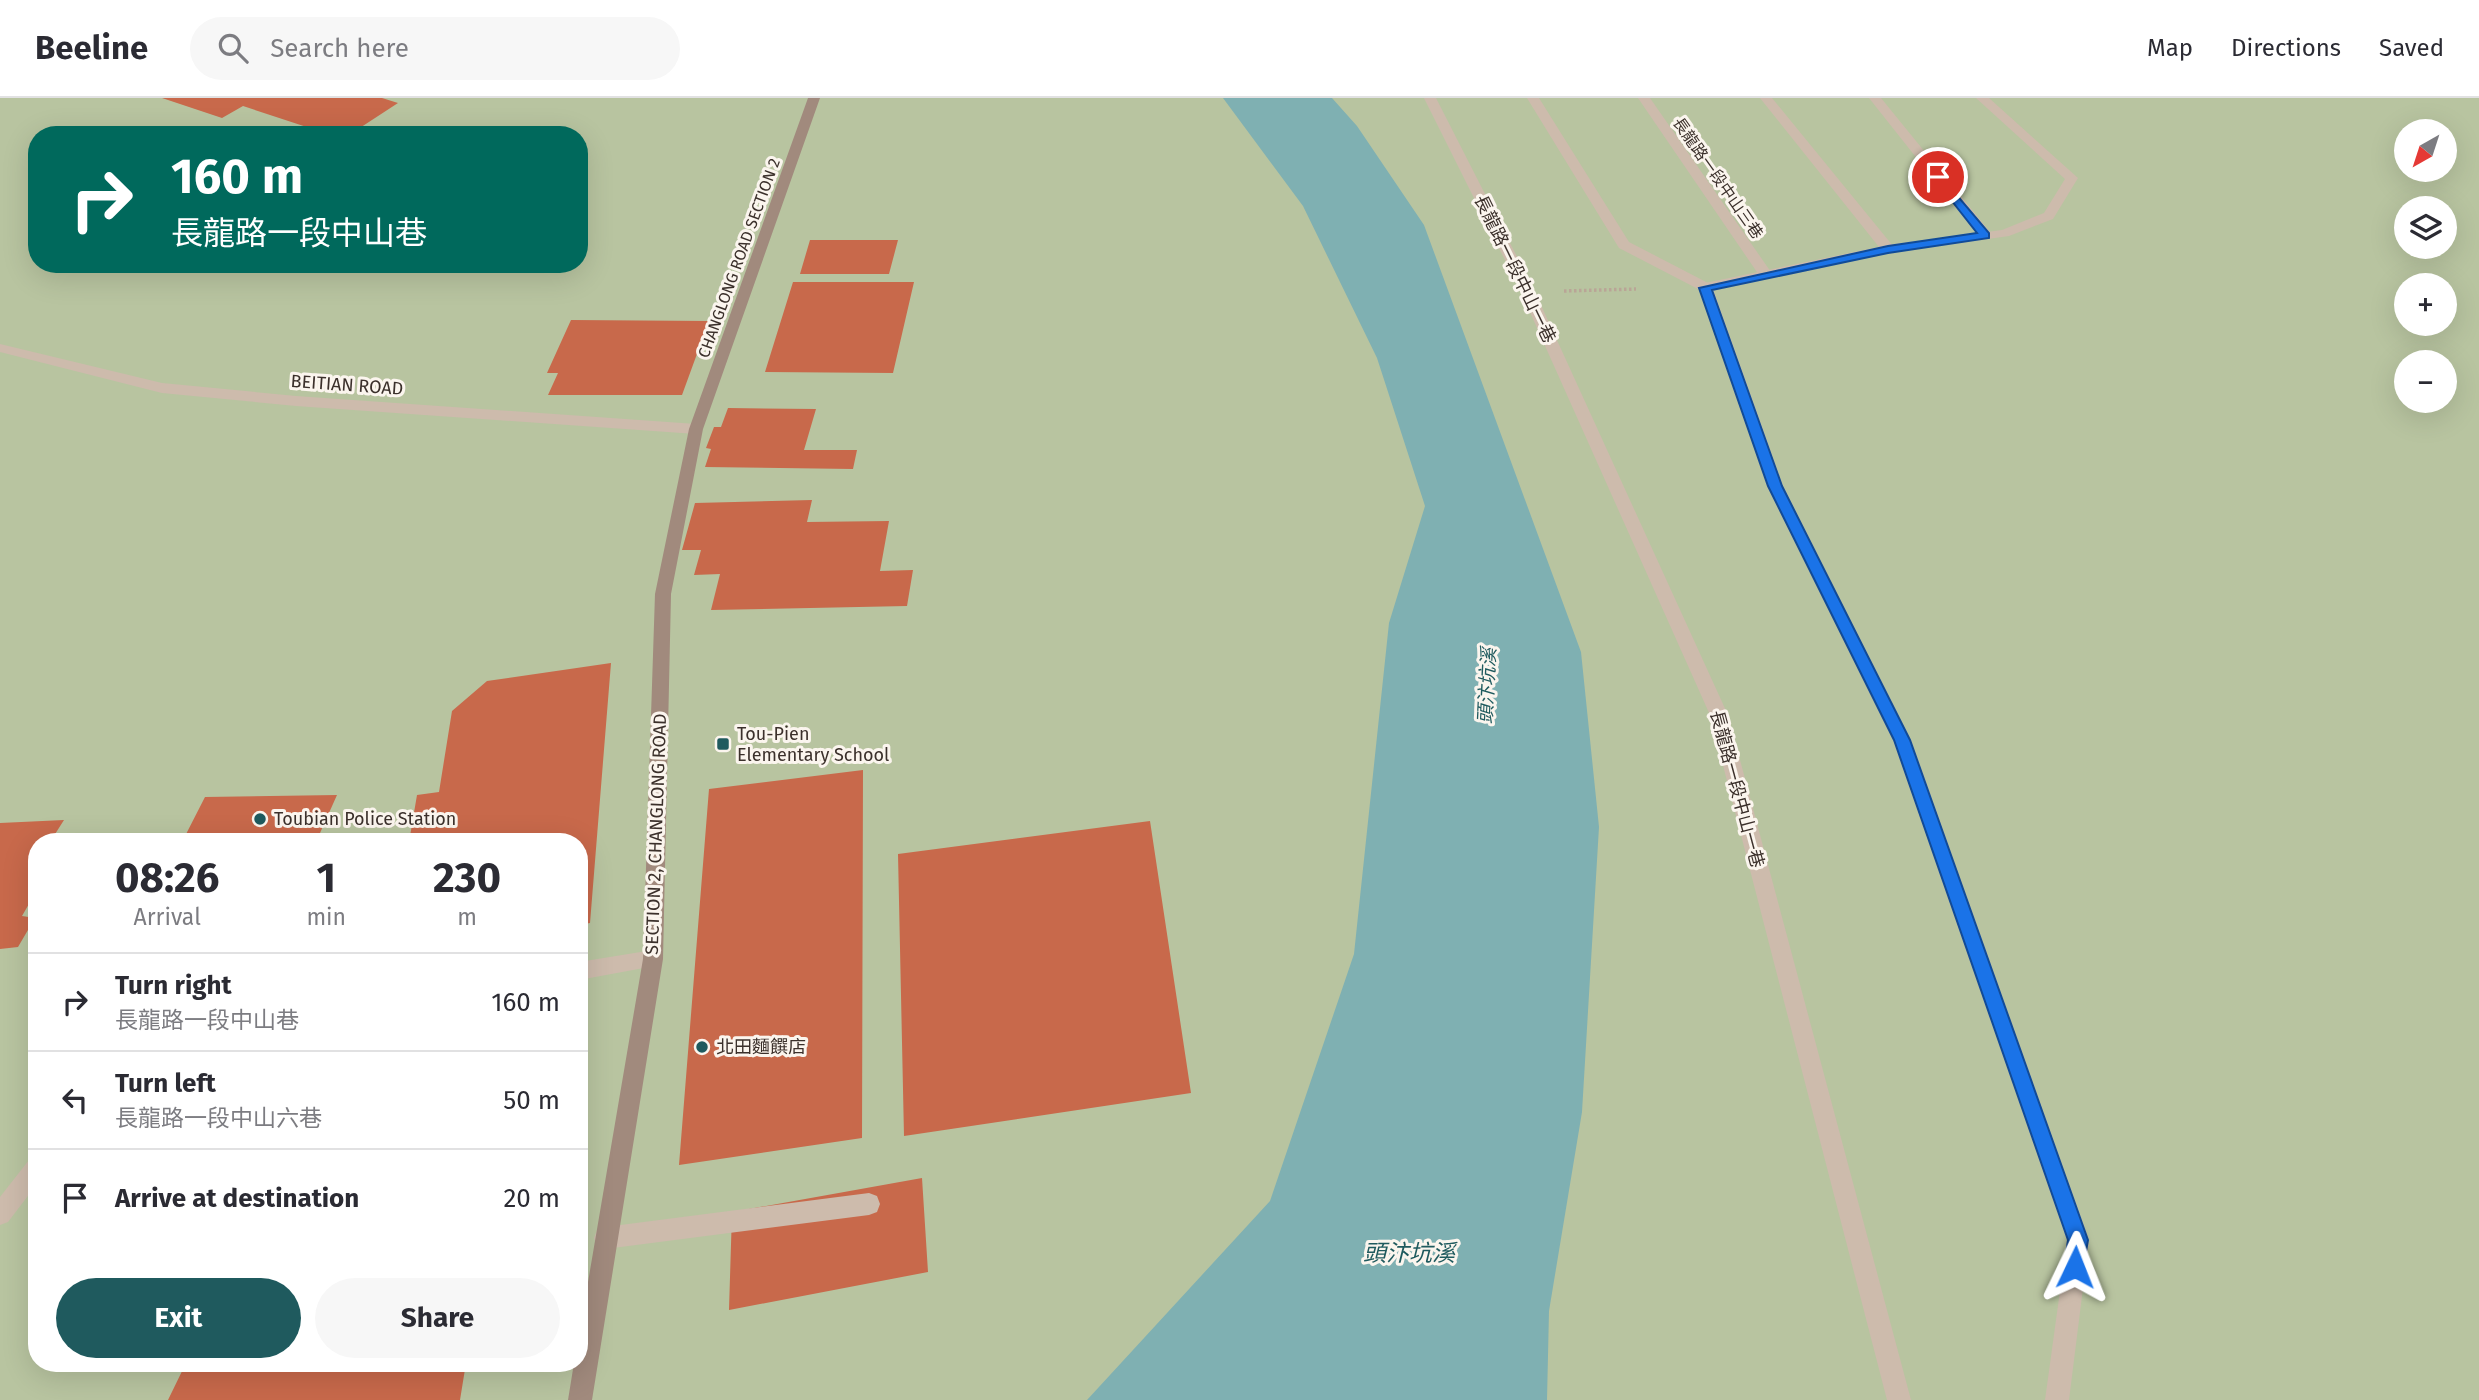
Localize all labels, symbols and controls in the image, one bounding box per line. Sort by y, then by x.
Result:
search box [190,17,680,80]
text: Beeline [35,28,148,68]
icon: search [214,29,252,67]
text: Search here [270,33,409,64]
text: Map [2147,34,2193,62]
text: Directions [2231,34,2341,62]
text: Saved [2379,34,2444,62]
street label: 長龍路一段中山三巷 [1669,114,1767,242]
north arrow [2394,119,2457,182]
map controls [2394,119,2457,413]
text: 160 m [171,147,303,206]
pin [1908,147,1968,207]
icon: right [56,154,147,245]
street label: CHANGLONG ROAD SECTION 2 [694,156,784,360]
icon: arrive [1919,158,1957,196]
street label: 長龍路一段中山一巷 [1470,191,1560,347]
button: layers [2394,196,2457,259]
text: 長龍路一段中山巷 [171,214,427,252]
button: + [2394,273,2457,336]
button: − [2394,350,2457,413]
street label: BEITIAN ROAD [290,370,404,400]
water label: 頭汴坑溪 [1474,644,1501,725]
street label: 長龍路一段中山一巷 [1705,708,1769,870]
street label: SECTION 2, CHANGLONG ROAD [641,713,671,955]
place label: Tou-Pien Elementary School [737,723,889,766]
marker: Tou-Pien Elementary School [715,736,731,752]
place label: Toubian Police Station [274,808,456,830]
marker: Toubian Police Station [252,811,268,827]
text: 08:26 [115,853,219,903]
text: 1 [317,853,336,903]
text: 230 [433,853,501,903]
text: Arrival [134,903,201,931]
text: min [306,903,346,931]
text: m [457,903,477,931]
text: Turn right [115,970,232,1001]
icon: right [56,983,94,1021]
text: 160 m [491,987,560,1018]
text: 長龍路一段中山巷 [115,1006,299,1034]
place label: 北田麵饌店 [716,1036,806,1058]
marker: 北田麵饌店 [694,1039,710,1055]
text: Turn left [115,1068,216,1099]
icon: left [56,1081,94,1119]
text: 50 m [503,1085,560,1116]
text: 長龍路一段中山六巷 [115,1104,322,1132]
icon: arrive [56,1179,94,1217]
text: Arrive at destination [115,1183,359,1214]
text: 20 m [503,1183,560,1214]
position arrow [2038,1230,2112,1304]
water label: 頭汴坑溪 [1363,1239,1458,1267]
button: Exit [56,1278,301,1358]
button: Share [315,1278,560,1358]

